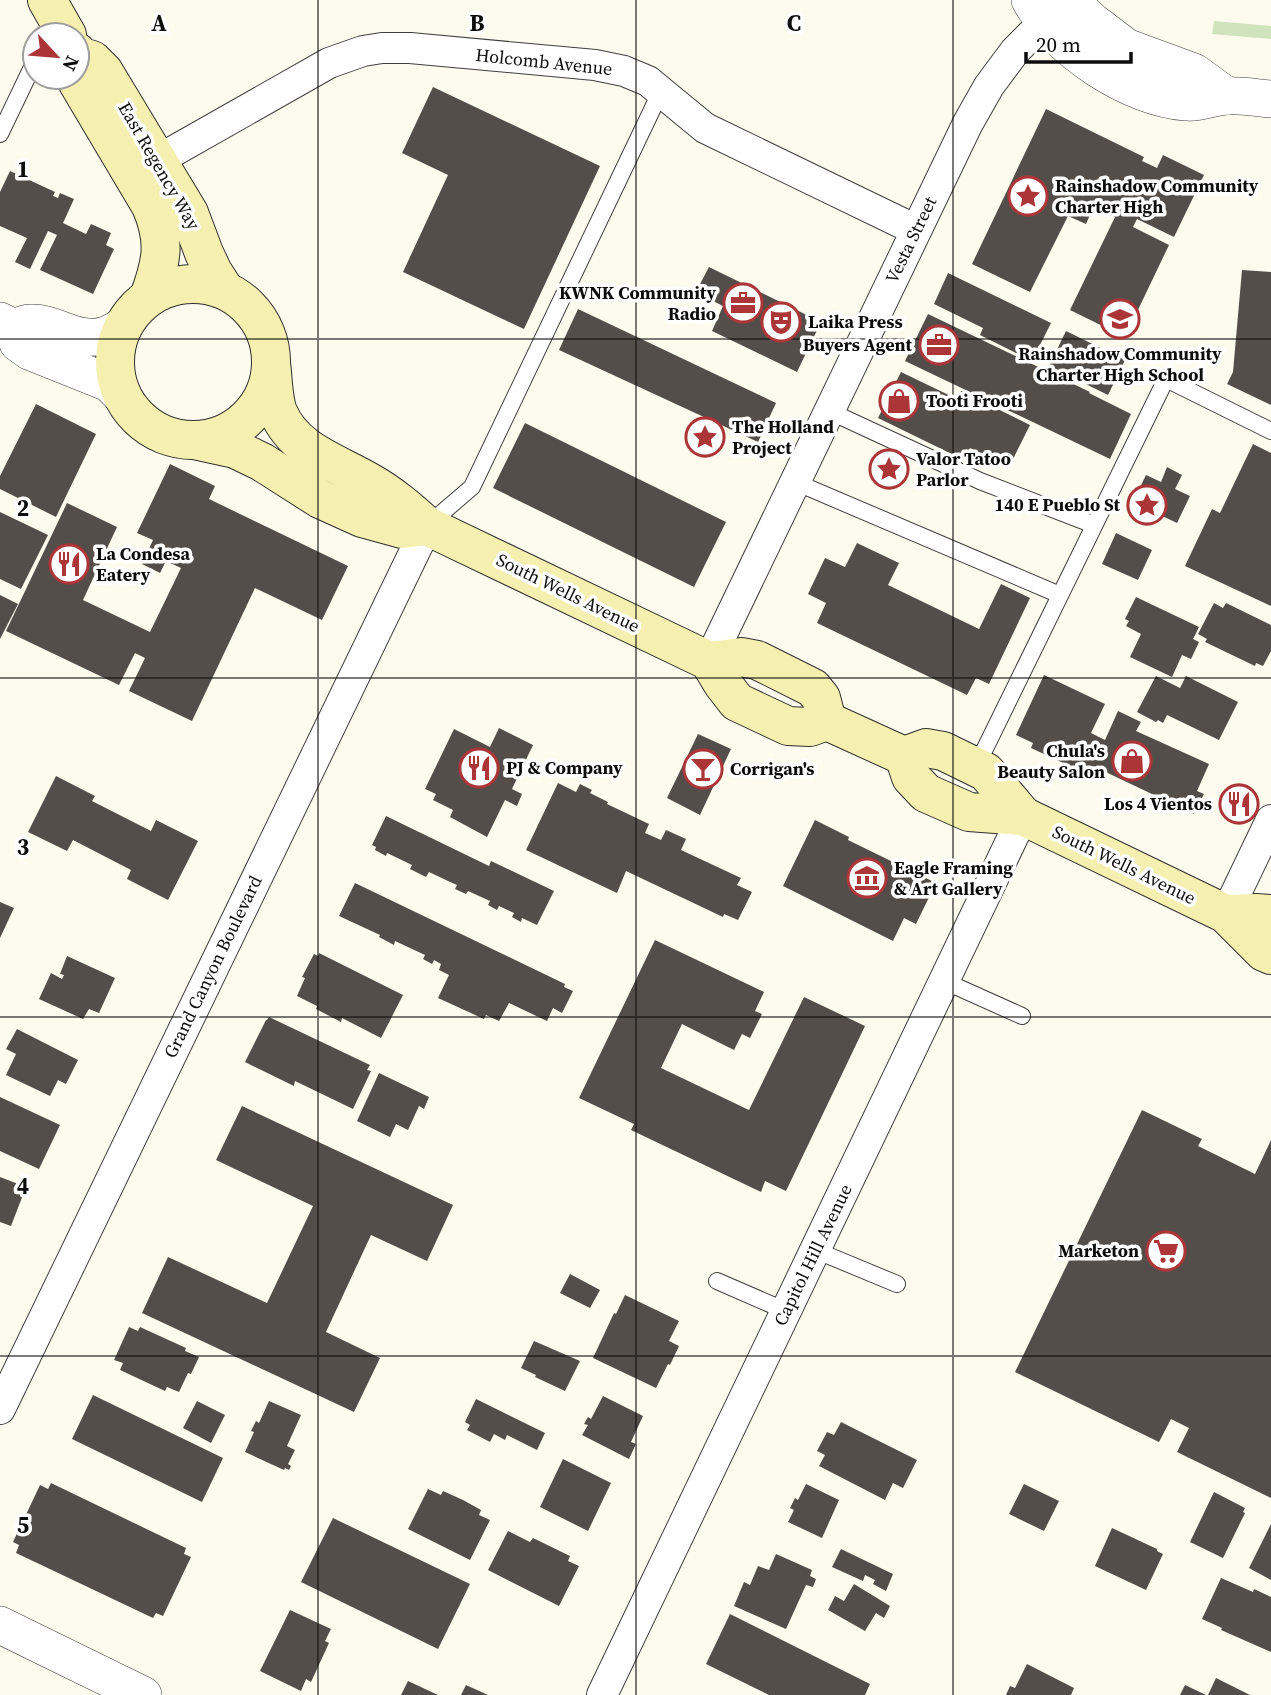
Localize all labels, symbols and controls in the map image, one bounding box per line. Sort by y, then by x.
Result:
text: A [151,7,167,39]
text: B [470,7,485,39]
text: C [787,7,801,39]
north arrow [21,21,91,91]
scale bar [1026,21,1131,65]
text: 20 m [1036,30,1081,59]
street label: Holcomb Avenue [474,42,614,81]
text: N [56,52,86,76]
street label: East Regency Way [113,97,207,235]
text: 1 [17,153,29,185]
place label: Rainshadow Community Charter High [1055,173,1259,219]
place icon: Rainshadow Community Charter High [1007,175,1049,217]
street label: Vesta Street [879,192,942,287]
place label: KWNK Community Radio [559,280,716,326]
office icon: KWNK Community Radio [722,282,764,324]
school or university icon: Rainshadow Community Charter High School [1099,298,1141,340]
theatre icon: Laika Press [760,301,802,343]
place label: Laika Press [808,309,903,334]
office icon: Buyers Agent [918,324,960,366]
place label: Buyers Agent [803,332,913,357]
place label: Rainshadow Community Charter High School [1018,341,1222,387]
shop icon: Tooti Frooti [878,380,920,422]
place label: Tooti Frooti [926,388,1023,413]
place label: The Holland Project [732,414,834,460]
place icon: The Holland Project [684,416,726,458]
place label: Valor Tatoo Parlor [916,446,1011,492]
place icon: Valor Tatoo Parlor [868,448,910,490]
place icon: 140 E Pueblo St [1126,484,1168,526]
text: 2 [17,492,29,524]
place label: 140 E Pueblo St [995,492,1121,517]
place label: La Condesa Eatery [96,541,190,587]
restaurant icon: La Condesa Eatery [48,543,90,585]
street label: South Wells Avenue [492,547,644,638]
place label: Chula's Beauty Salon [997,738,1105,784]
shop icon: Chula's Beauty Salon [1111,740,1153,782]
restaurant icon: PJ & Company [458,747,500,789]
bar icon: Corrigan's [682,748,724,790]
place label: PJ & Company [506,755,623,780]
place label: Corrigan's [730,756,814,781]
restaurant icon: Los 4 Vientos [1218,783,1260,825]
place label: Los 4 Vientos [1104,791,1212,816]
street label: South Wells Avenue [1048,819,1200,910]
text: 3 [17,831,29,863]
place label: Eagle Framing & Art Gallery [894,855,1013,901]
museum icon: Eagle Framing & Art Gallery [846,857,888,899]
street label: Grand Canyon Boulevard [157,871,268,1062]
text: 4 [17,1170,29,1202]
street label: Capitol Hill Avenue [767,1180,858,1330]
supermarket icon: Marketon [1145,1230,1187,1272]
place label: Marketon [1058,1238,1139,1263]
text: 5 [17,1509,29,1541]

